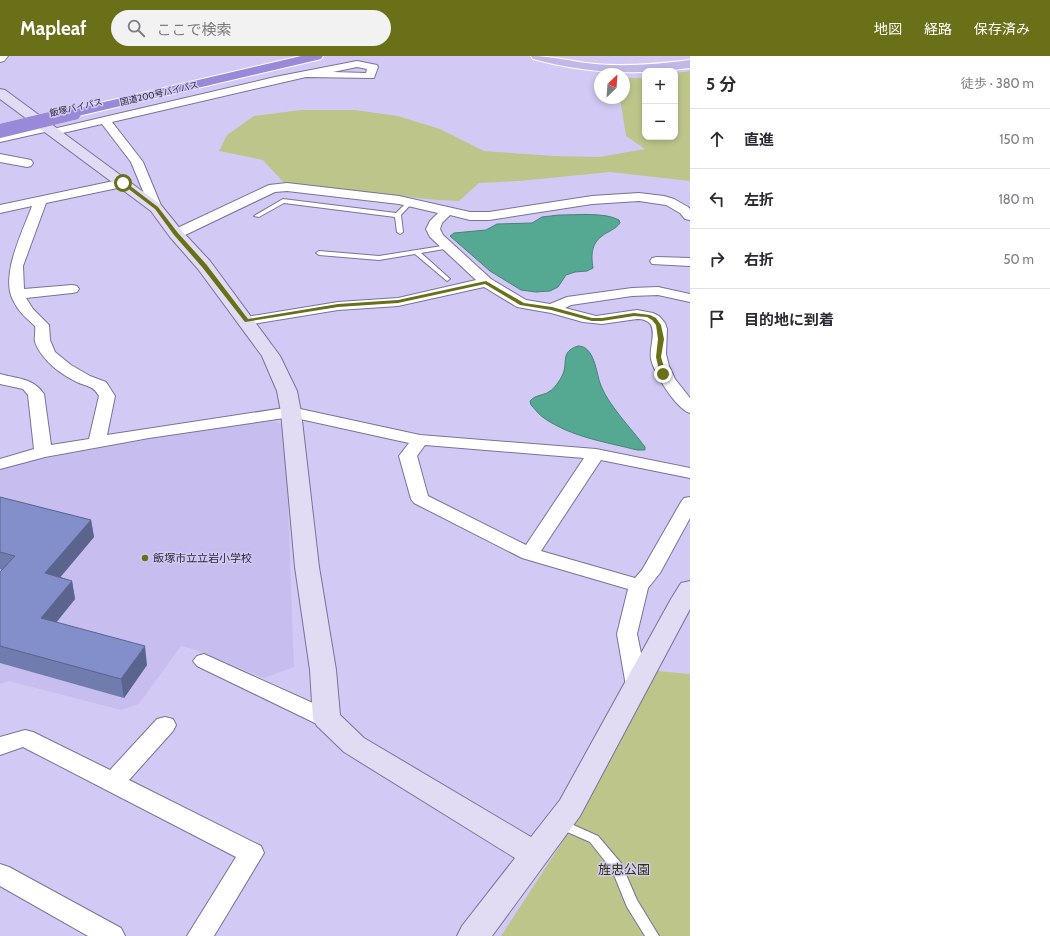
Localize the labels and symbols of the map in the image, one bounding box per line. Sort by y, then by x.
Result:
north arrow [594,68,630,104]
street label: 国道200号バイパス [119,79,199,107]
street label: 飯塚バイパス [49,96,103,118]
route start [114,174,132,192]
route end [654,365,672,383]
place label: 飯塚市立立岩小学校 [153,551,252,565]
marker: 飯塚市立立岩小学校 [140,553,150,563]
park label: 旌忠公園 [598,861,650,877]

